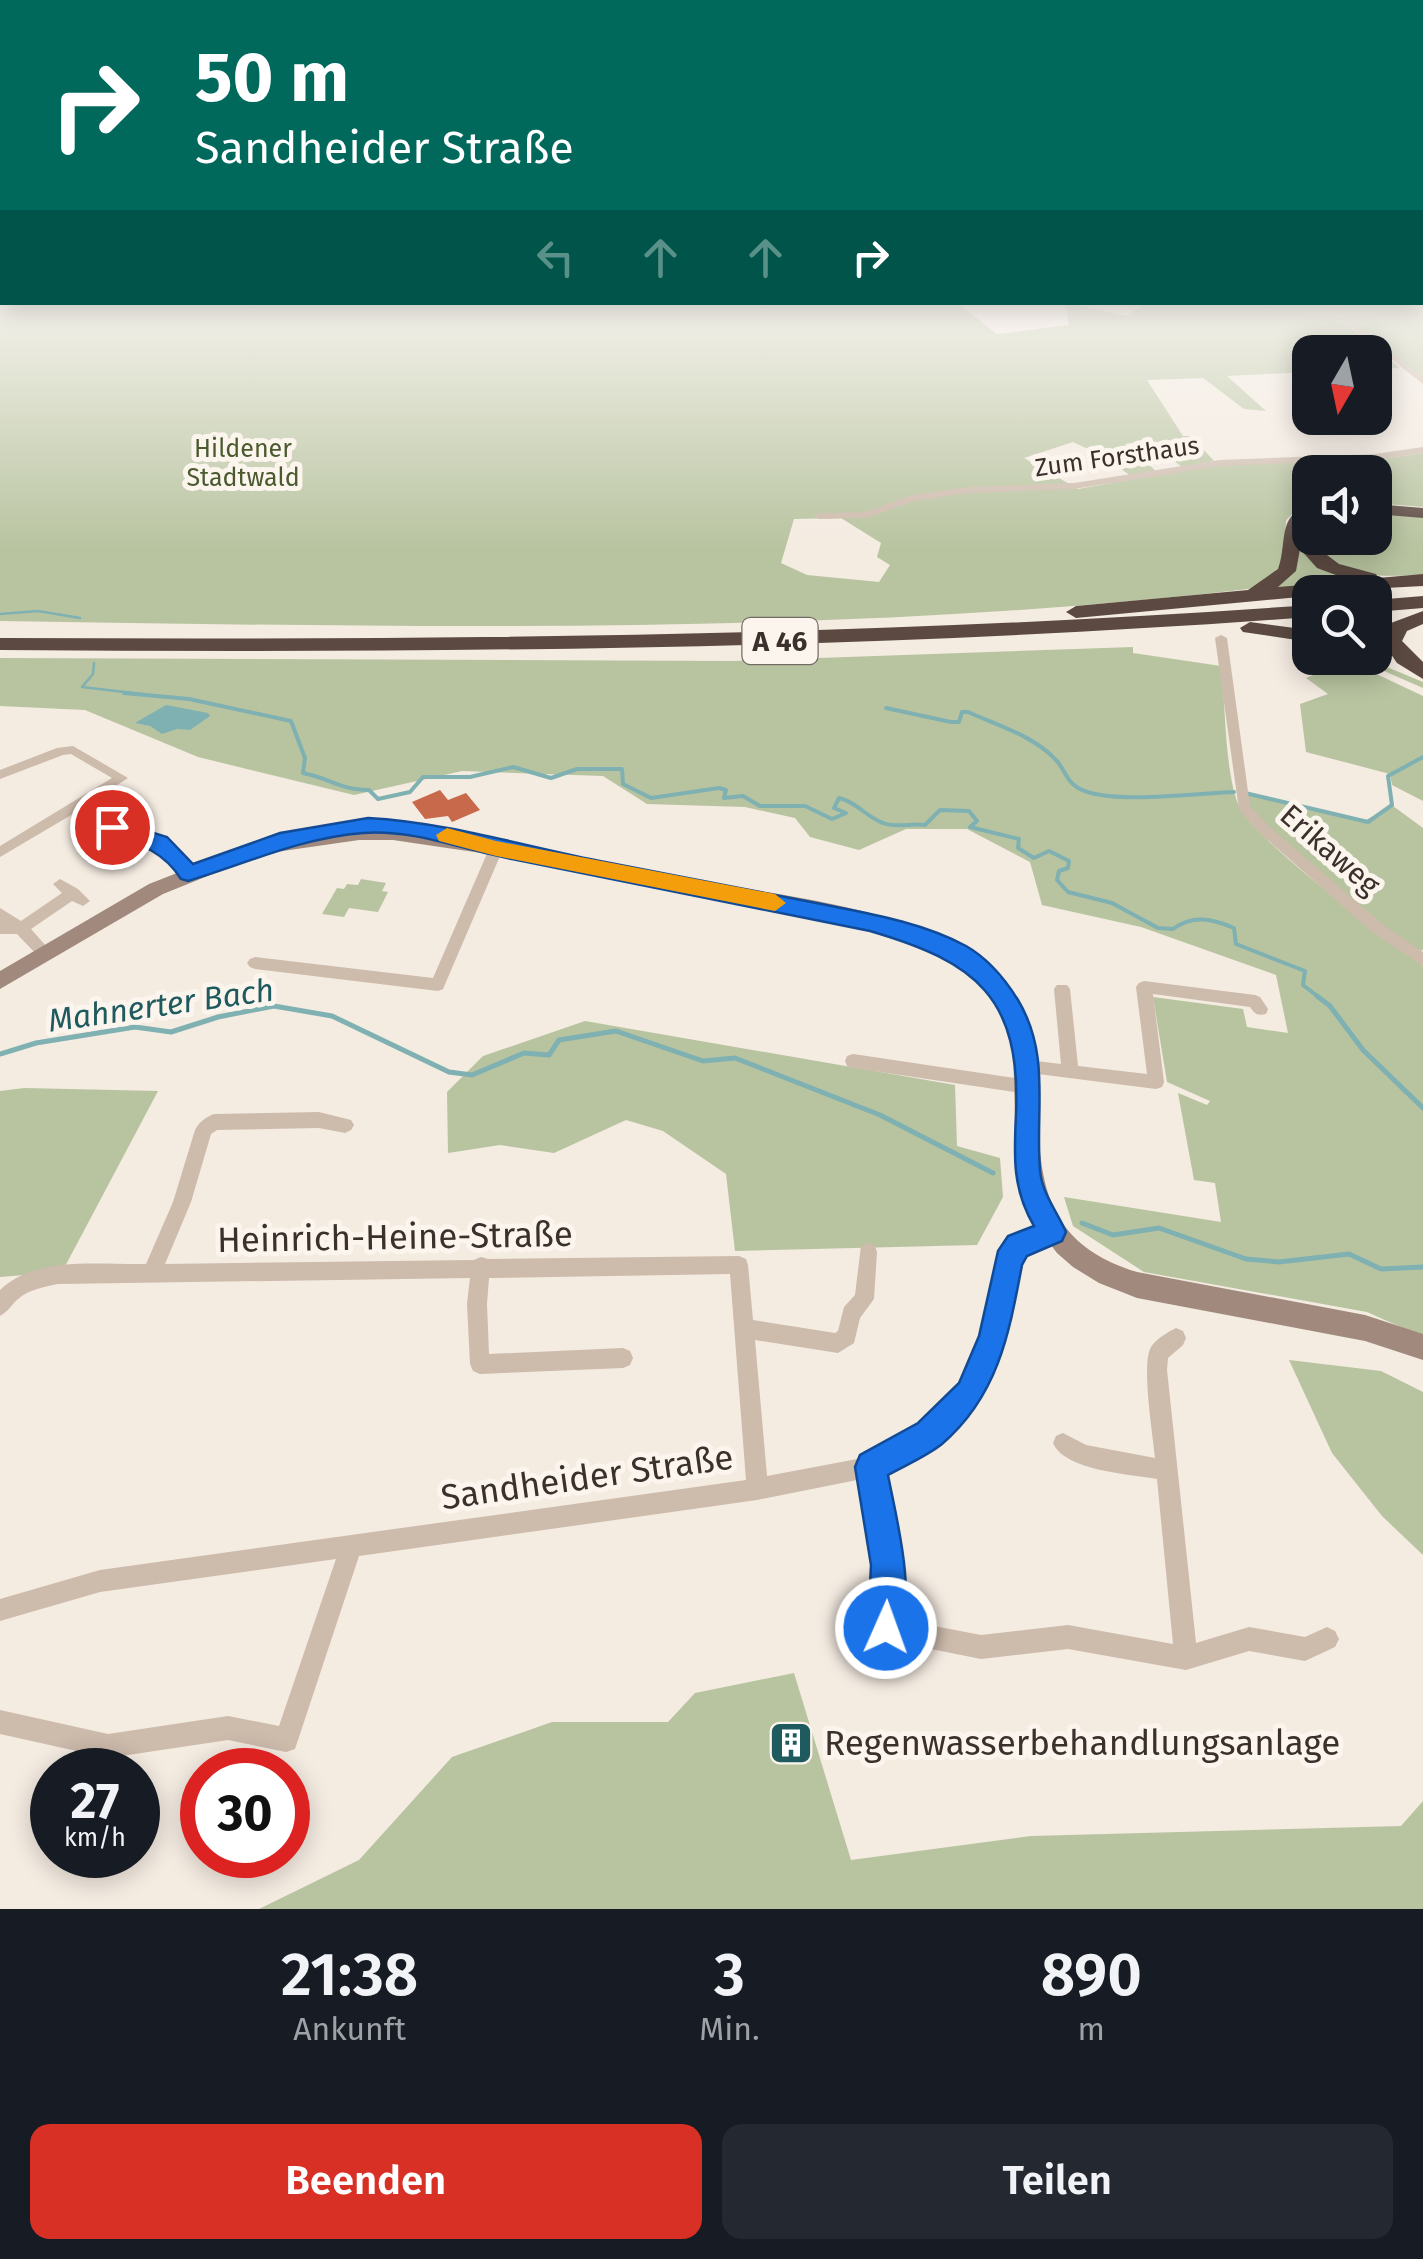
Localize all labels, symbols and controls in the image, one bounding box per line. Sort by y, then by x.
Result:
text: 50 m [195,36,349,120]
icon: right [30,40,160,170]
text: Sandheider Straße [195,121,574,175]
icon: left [528,230,583,285]
icon: ahead [633,230,688,285]
icon: ahead [738,230,793,285]
icon: right [843,230,898,285]
north arrow [1292,335,1392,435]
map controls [1292,335,1392,675]
street label: Zum Forsthaus [1033,431,1201,483]
park label: Hildener Stadtwald [186,434,300,493]
button: sound [1292,455,1392,555]
button: search [1292,575,1392,675]
road number: A 46 [742,618,818,664]
pin [70,785,155,870]
street label: Erikaweg [1273,797,1388,903]
icon: arrive [85,800,140,855]
water label: Mahnerter Bach [46,970,276,1040]
street label: Heinrich-Heine-Straße [217,1213,573,1261]
street label: Sandheider Straße [438,1436,736,1518]
position arrow [834,1576,938,1680]
building icon: Regenwasserbehandlungsanlage [768,1720,814,1766]
place label: Regenwasserbehandlungsanlage [824,1722,1340,1764]
speed limit sign: 30 [180,1748,310,1878]
text: 27 [71,1771,119,1831]
text: km/h [64,1823,126,1853]
text: 21:38 [281,1939,418,2011]
text: 3 [714,1939,745,2011]
text: 890 [1041,1939,1142,2011]
text: Ankunft [293,2010,406,2048]
text: Min. [699,2010,760,2048]
text: m [1078,2010,1105,2048]
button: Beenden [30,2124,702,2239]
button: Teilen [722,2124,1393,2239]

